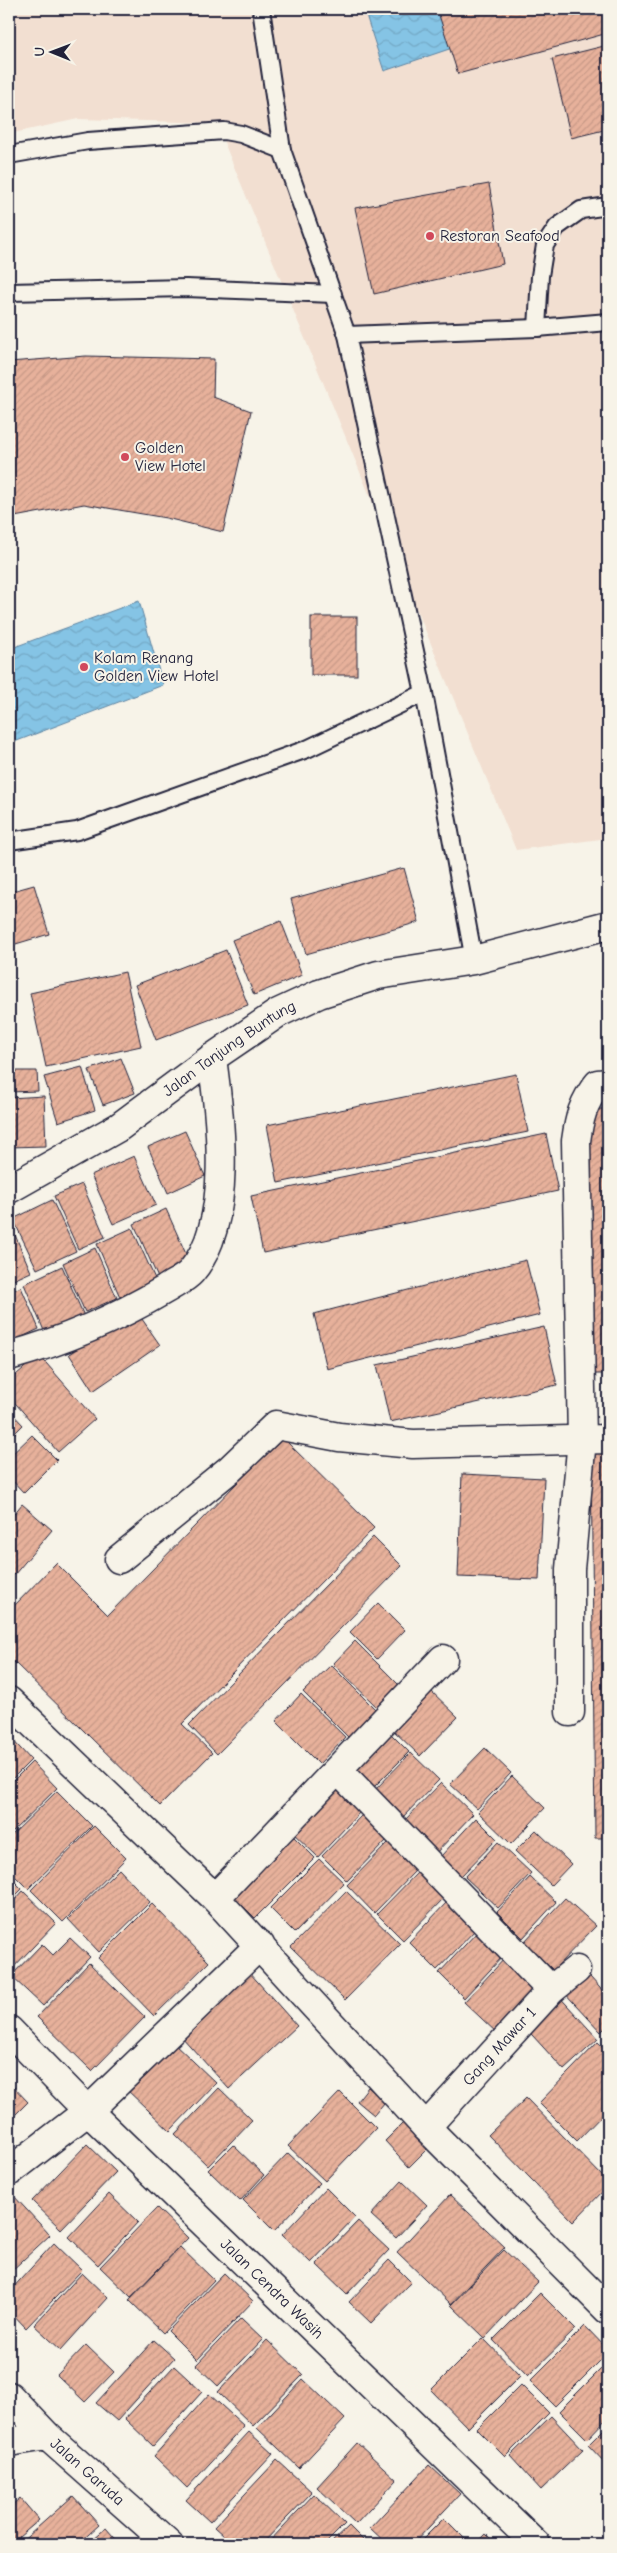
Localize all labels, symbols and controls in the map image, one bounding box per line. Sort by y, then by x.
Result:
north arrow [28,28,78,78]
text: U [31,47,48,57]
place label: Restoran Seafood [440,227,560,245]
marker: Restoran Seafood [424,230,436,242]
place label: Golden View Hotel [135,439,206,475]
marker: Golden View Hotel [119,451,131,463]
place label: Kolam Renang Golden View Hotel [94,649,219,685]
marker: Kolam Renang Golden View Hotel [78,661,90,673]
street label: Jalan Tanjung Buntung [159,997,299,1100]
street label: Gang Mawar 1 [459,2004,540,2089]
street label: Jalan Cendra Wasih [217,2235,327,2343]
street label: Jalan Garuda [47,2434,128,2509]

